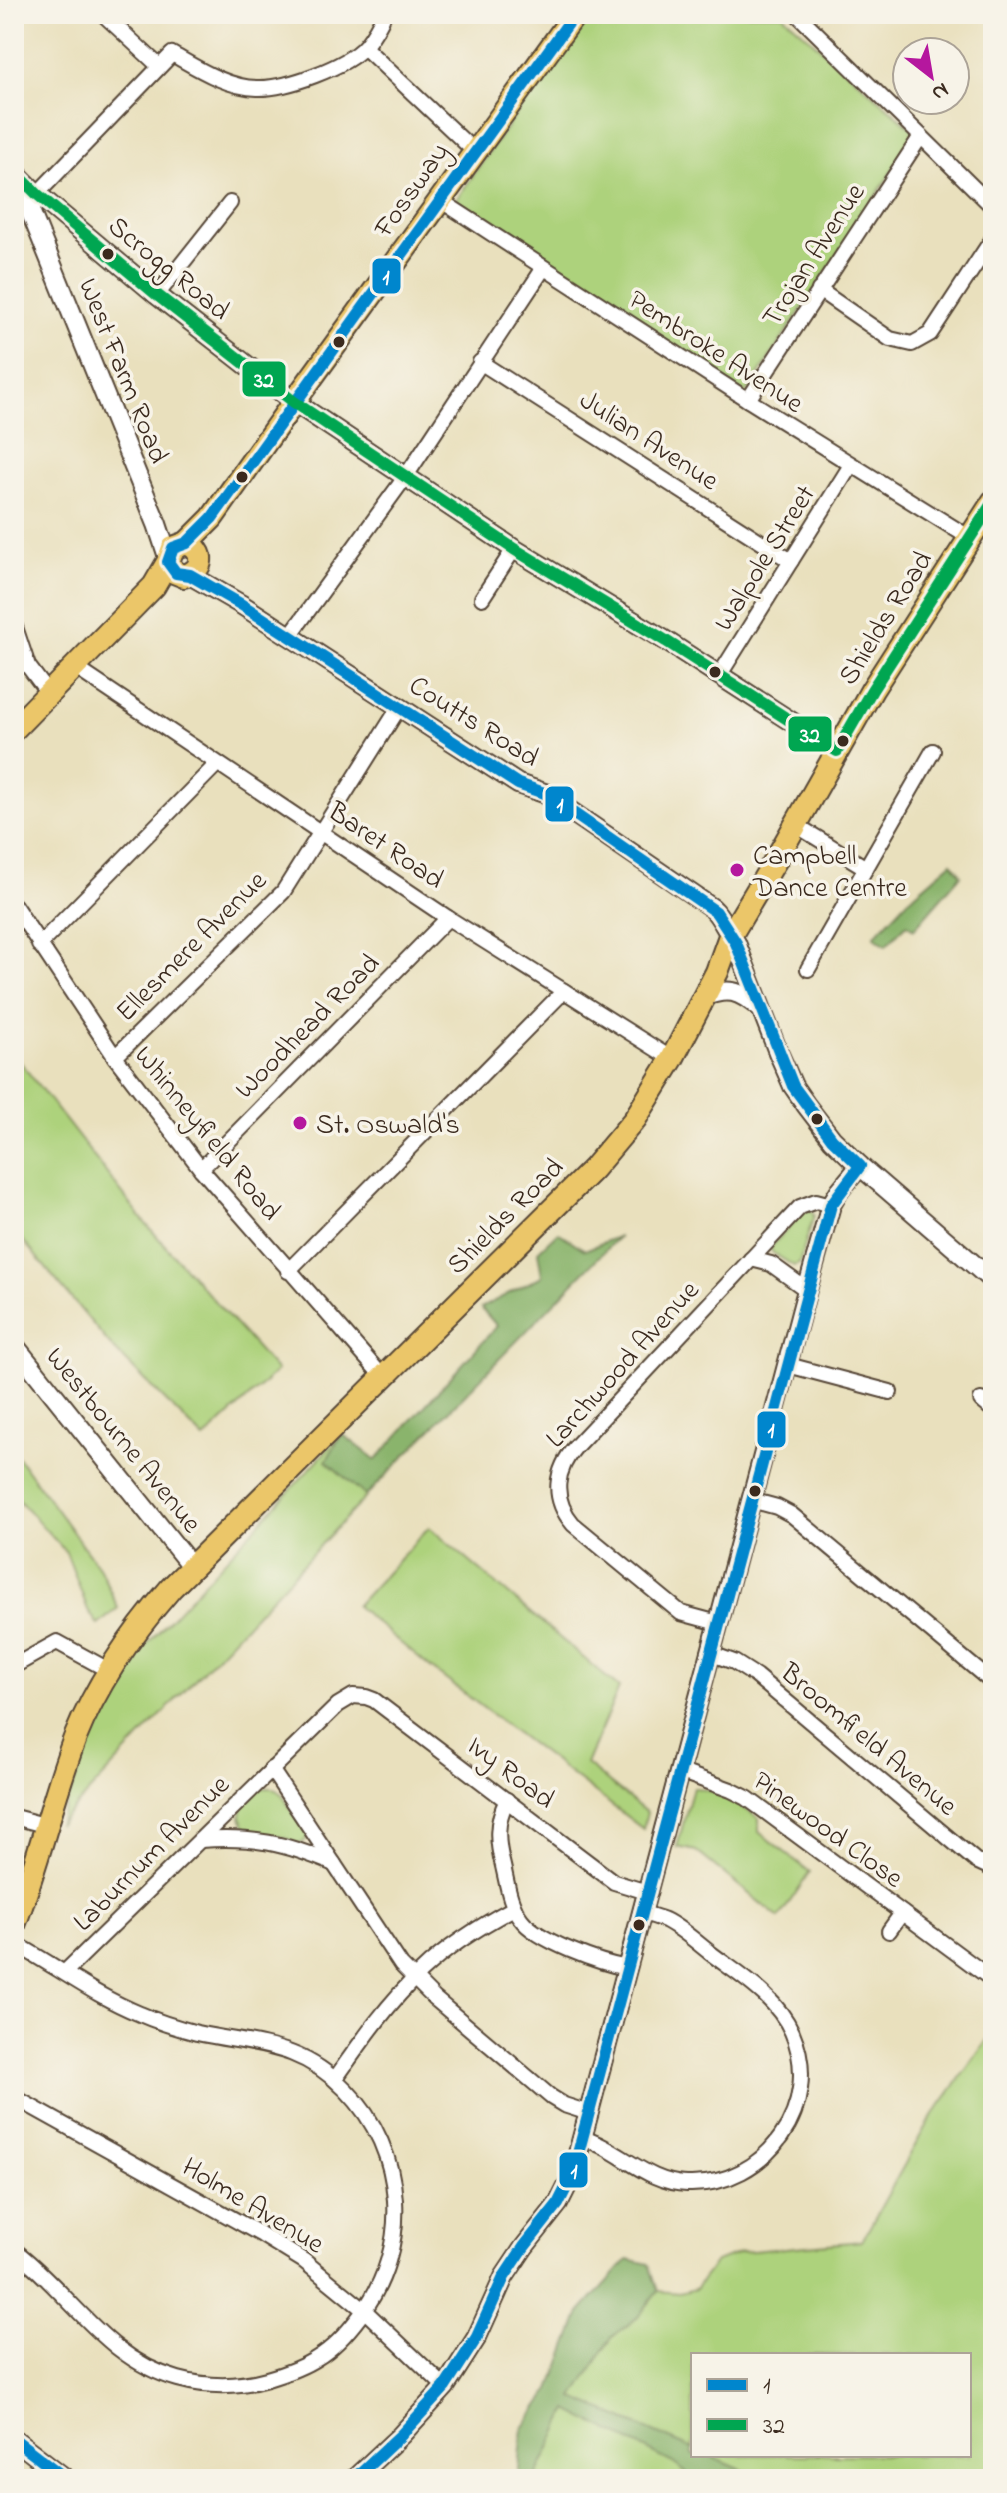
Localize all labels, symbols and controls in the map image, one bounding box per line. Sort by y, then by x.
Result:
north arrow [891,36,971,116]
text: N [925,73,954,108]
street label: Fossway [365,135,461,248]
street label: Trojan Avenue [753,176,877,336]
street label: Scrogg Road [98,208,238,332]
unlabelled marker [100,246,116,262]
line badge: 1 [371,257,402,295]
text: 1 [383,263,390,295]
street label: West Farm Road [66,273,178,470]
street label: Pembroke Avenue [619,281,811,425]
unlabelled marker [331,334,347,350]
line badge: 32 [241,360,287,398]
text: 32 [253,366,274,398]
street label: Julian Avenue [570,381,726,503]
unlabelled marker [234,469,250,485]
street label: Walpole Street [705,478,827,640]
street label: Shields Road [829,544,945,694]
unlabelled marker [707,664,723,680]
street label: Coutts Road [400,667,546,779]
line badge: 32 [787,715,833,753]
text: 32 [799,721,820,753]
unlabelled marker [835,733,851,749]
line badge: 1 [544,785,575,823]
text: 1 [557,791,564,823]
street label: Baret Road [318,792,452,901]
place label: Campbell Dance Centre [752,837,907,910]
marker: Campbell Dance Centre [728,861,746,879]
street label: Ellesmere Avenue [107,862,278,1032]
street label: Woodhead Road [226,945,391,1110]
street label: Whinneyfield Road [123,1038,290,1231]
place label: St. Oswald's [316,1106,460,1147]
unlabelled marker [809,1111,825,1127]
marker: St. Oswald's [291,1114,309,1132]
street label: Shields Road [438,1149,575,1286]
street label: Larchwood Avenue [537,1272,711,1458]
street label: Westbourne Avenue [34,1339,211,1543]
line badge: 1 [756,1410,787,1449]
text: 1 [768,1416,775,1448]
unlabelled marker [747,1483,763,1499]
street label: Broomfield Avenue [770,1654,966,1827]
street label: Ivy Road [457,1727,563,1821]
street label: Pinewood Close [743,1762,911,1900]
street label: Laburnum Avenue [65,1766,240,1942]
unlabelled marker [631,1917,647,1933]
street label: Holme Avenue [173,2148,332,2266]
line badge: 1 [558,2151,589,2189]
text: 1 [571,2157,578,2189]
legend [691,2353,971,2457]
text: 1 [763,2370,771,2405]
text: 32 [763,2410,785,2445]

